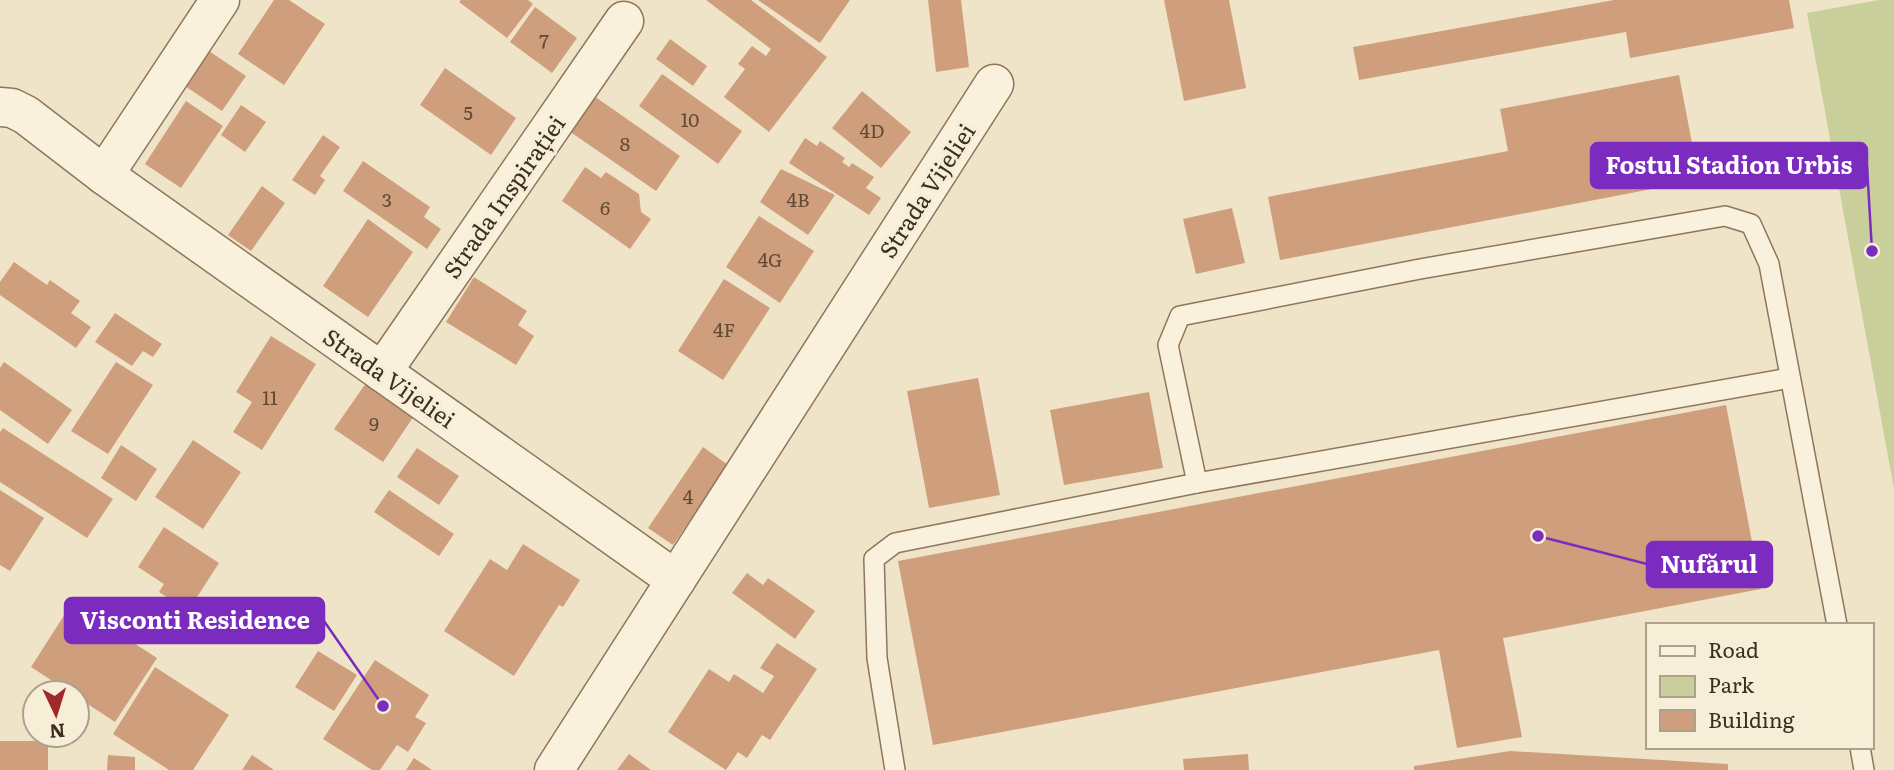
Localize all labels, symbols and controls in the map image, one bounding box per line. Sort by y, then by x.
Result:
house number: 7 [539,26,549,54]
house number: 5 [463,98,473,126]
house number: 10 [681,105,699,133]
street label: Strada Inspirației [434,107,572,285]
house number: 4D [859,116,885,144]
street label: Strada Vijeliei [870,116,983,264]
house number: 8 [620,129,630,157]
callout: Fostul Stadion Urbis [1591,143,1867,188]
text: Fostul Stadion Urbis [1605,146,1853,181]
house number: 3 [382,185,392,213]
house number: 4B [786,185,810,213]
house number: 6 [600,193,610,221]
house number: 4G [758,245,782,273]
house number: 4F [713,315,735,343]
street label: Strada Vijeliei [317,319,463,435]
house number: 11 [262,383,278,411]
house number: 9 [369,409,379,437]
house number: 4 [683,482,694,510]
callout: Nufărul [1647,542,1772,587]
text: Nufărul [1660,545,1758,580]
callout: Visconti Residence [65,598,324,643]
text: Visconti Residence [80,601,310,636]
legend [1646,623,1873,749]
text: Road [1708,633,1759,664]
text: Park [1708,668,1754,699]
north arrow [21,679,91,749]
text: Building [1708,703,1795,734]
text: N [48,717,66,746]

